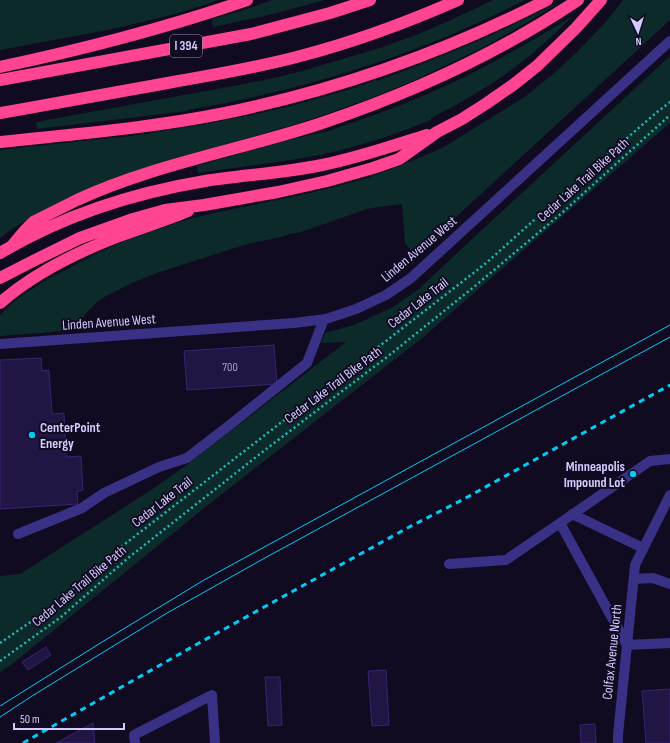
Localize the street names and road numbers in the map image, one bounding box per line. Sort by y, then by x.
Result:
road number: I 394 [170,35,202,57]
street label: Cedar Lake Trail Bike Path [534,134,632,226]
street label: Linden Avenue West [378,212,460,286]
street label: Cedar Lake Trail [384,274,452,332]
street label: Linden Avenue West [62,310,156,334]
street label: Cedar Lake Trail Bike Path [281,343,385,427]
street label: Cedar Lake Trail [128,473,196,531]
street label: Cedar Lake Trail Bike Path [28,542,130,630]
street label: Colfax Avenue North [599,604,625,700]

